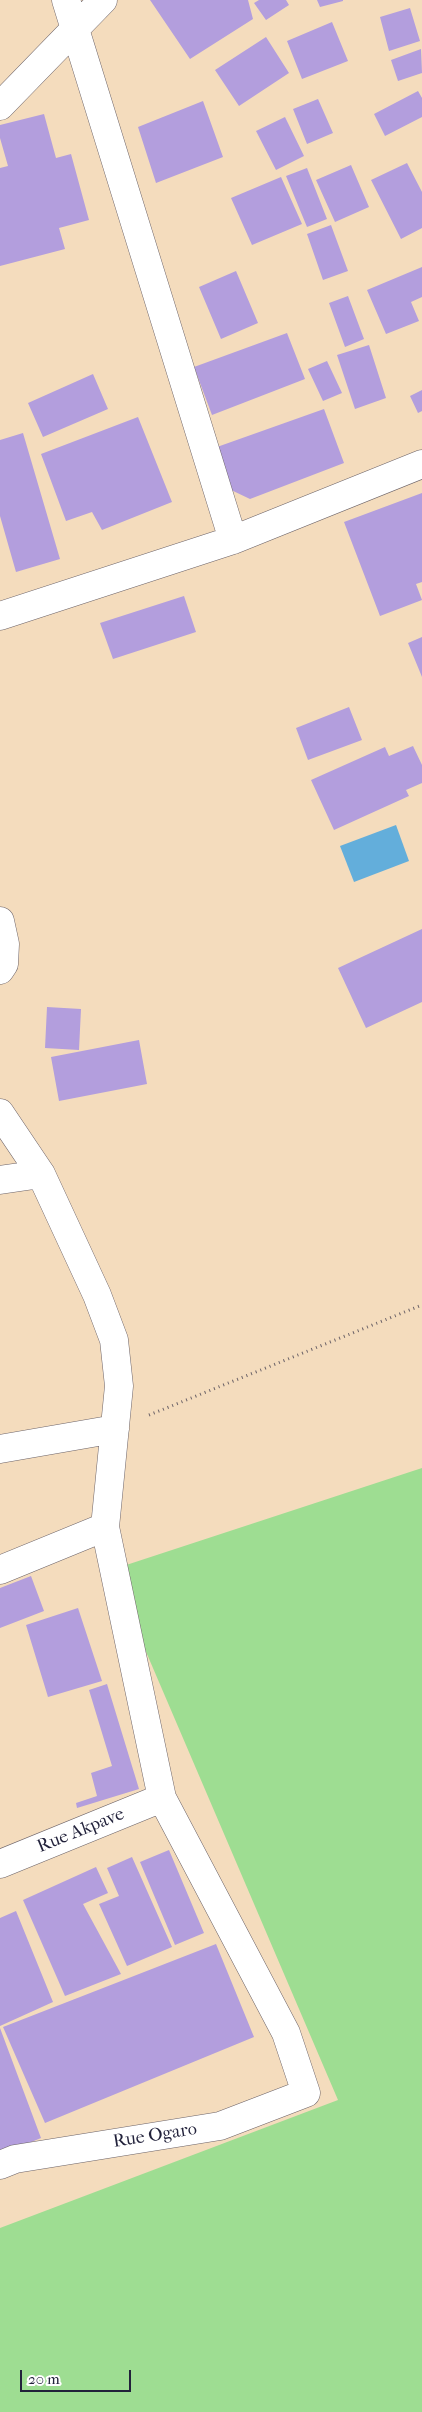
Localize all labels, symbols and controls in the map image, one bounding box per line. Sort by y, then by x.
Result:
street label: Rue Akpave [34,1804,128,1858]
street label: Rue Ogaro [112,2119,198,2153]
scale bar [22,2360,134,2392]
text: 20 m [28,2370,60,2388]

